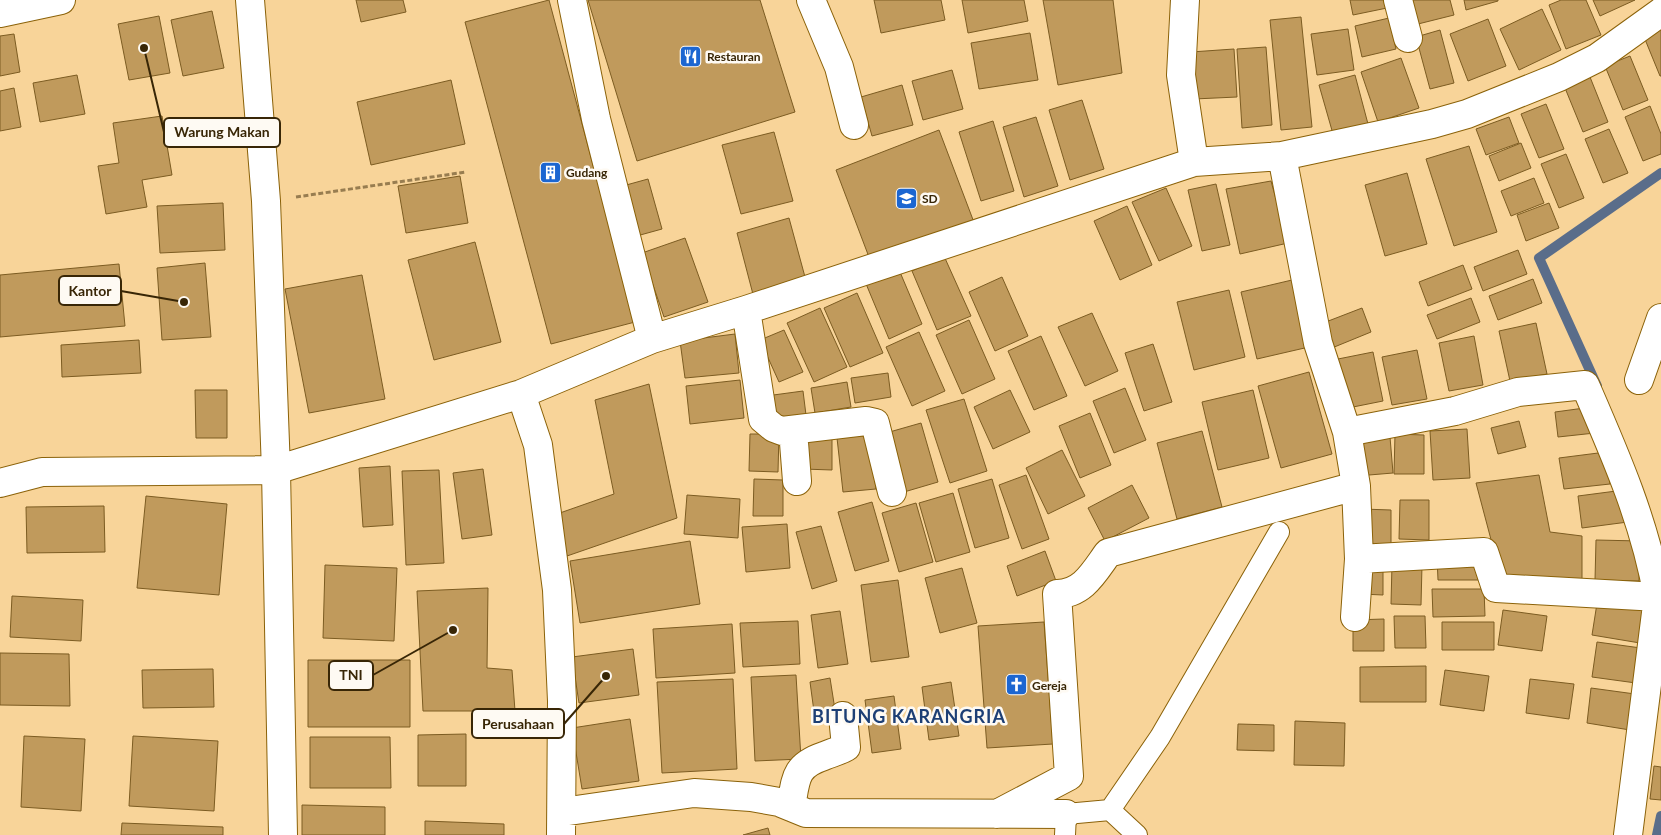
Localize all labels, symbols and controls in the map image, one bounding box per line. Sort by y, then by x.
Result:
restaurant icon: Restauran [679,44,703,68]
place label: Restauran [707,49,761,64]
callout: Warung Makan [164,118,280,147]
text: Warung Makan [174,123,270,140]
building icon: Gudang [538,160,562,184]
place label: Gudang [566,165,608,180]
school or university icon: SD [894,186,918,210]
place label: SD [922,191,938,206]
callout: Kantor [59,276,121,305]
text: Kantor [69,282,112,299]
callout: TNI [329,661,373,690]
text: TNI [339,666,363,683]
church icon: Gereja [1004,673,1028,697]
place label: Gereja [1032,678,1067,693]
district label: BITUNG KARANGRIA [812,705,1006,727]
callout: Perusahaan [472,709,564,738]
text: Perusahaan [482,715,554,732]

